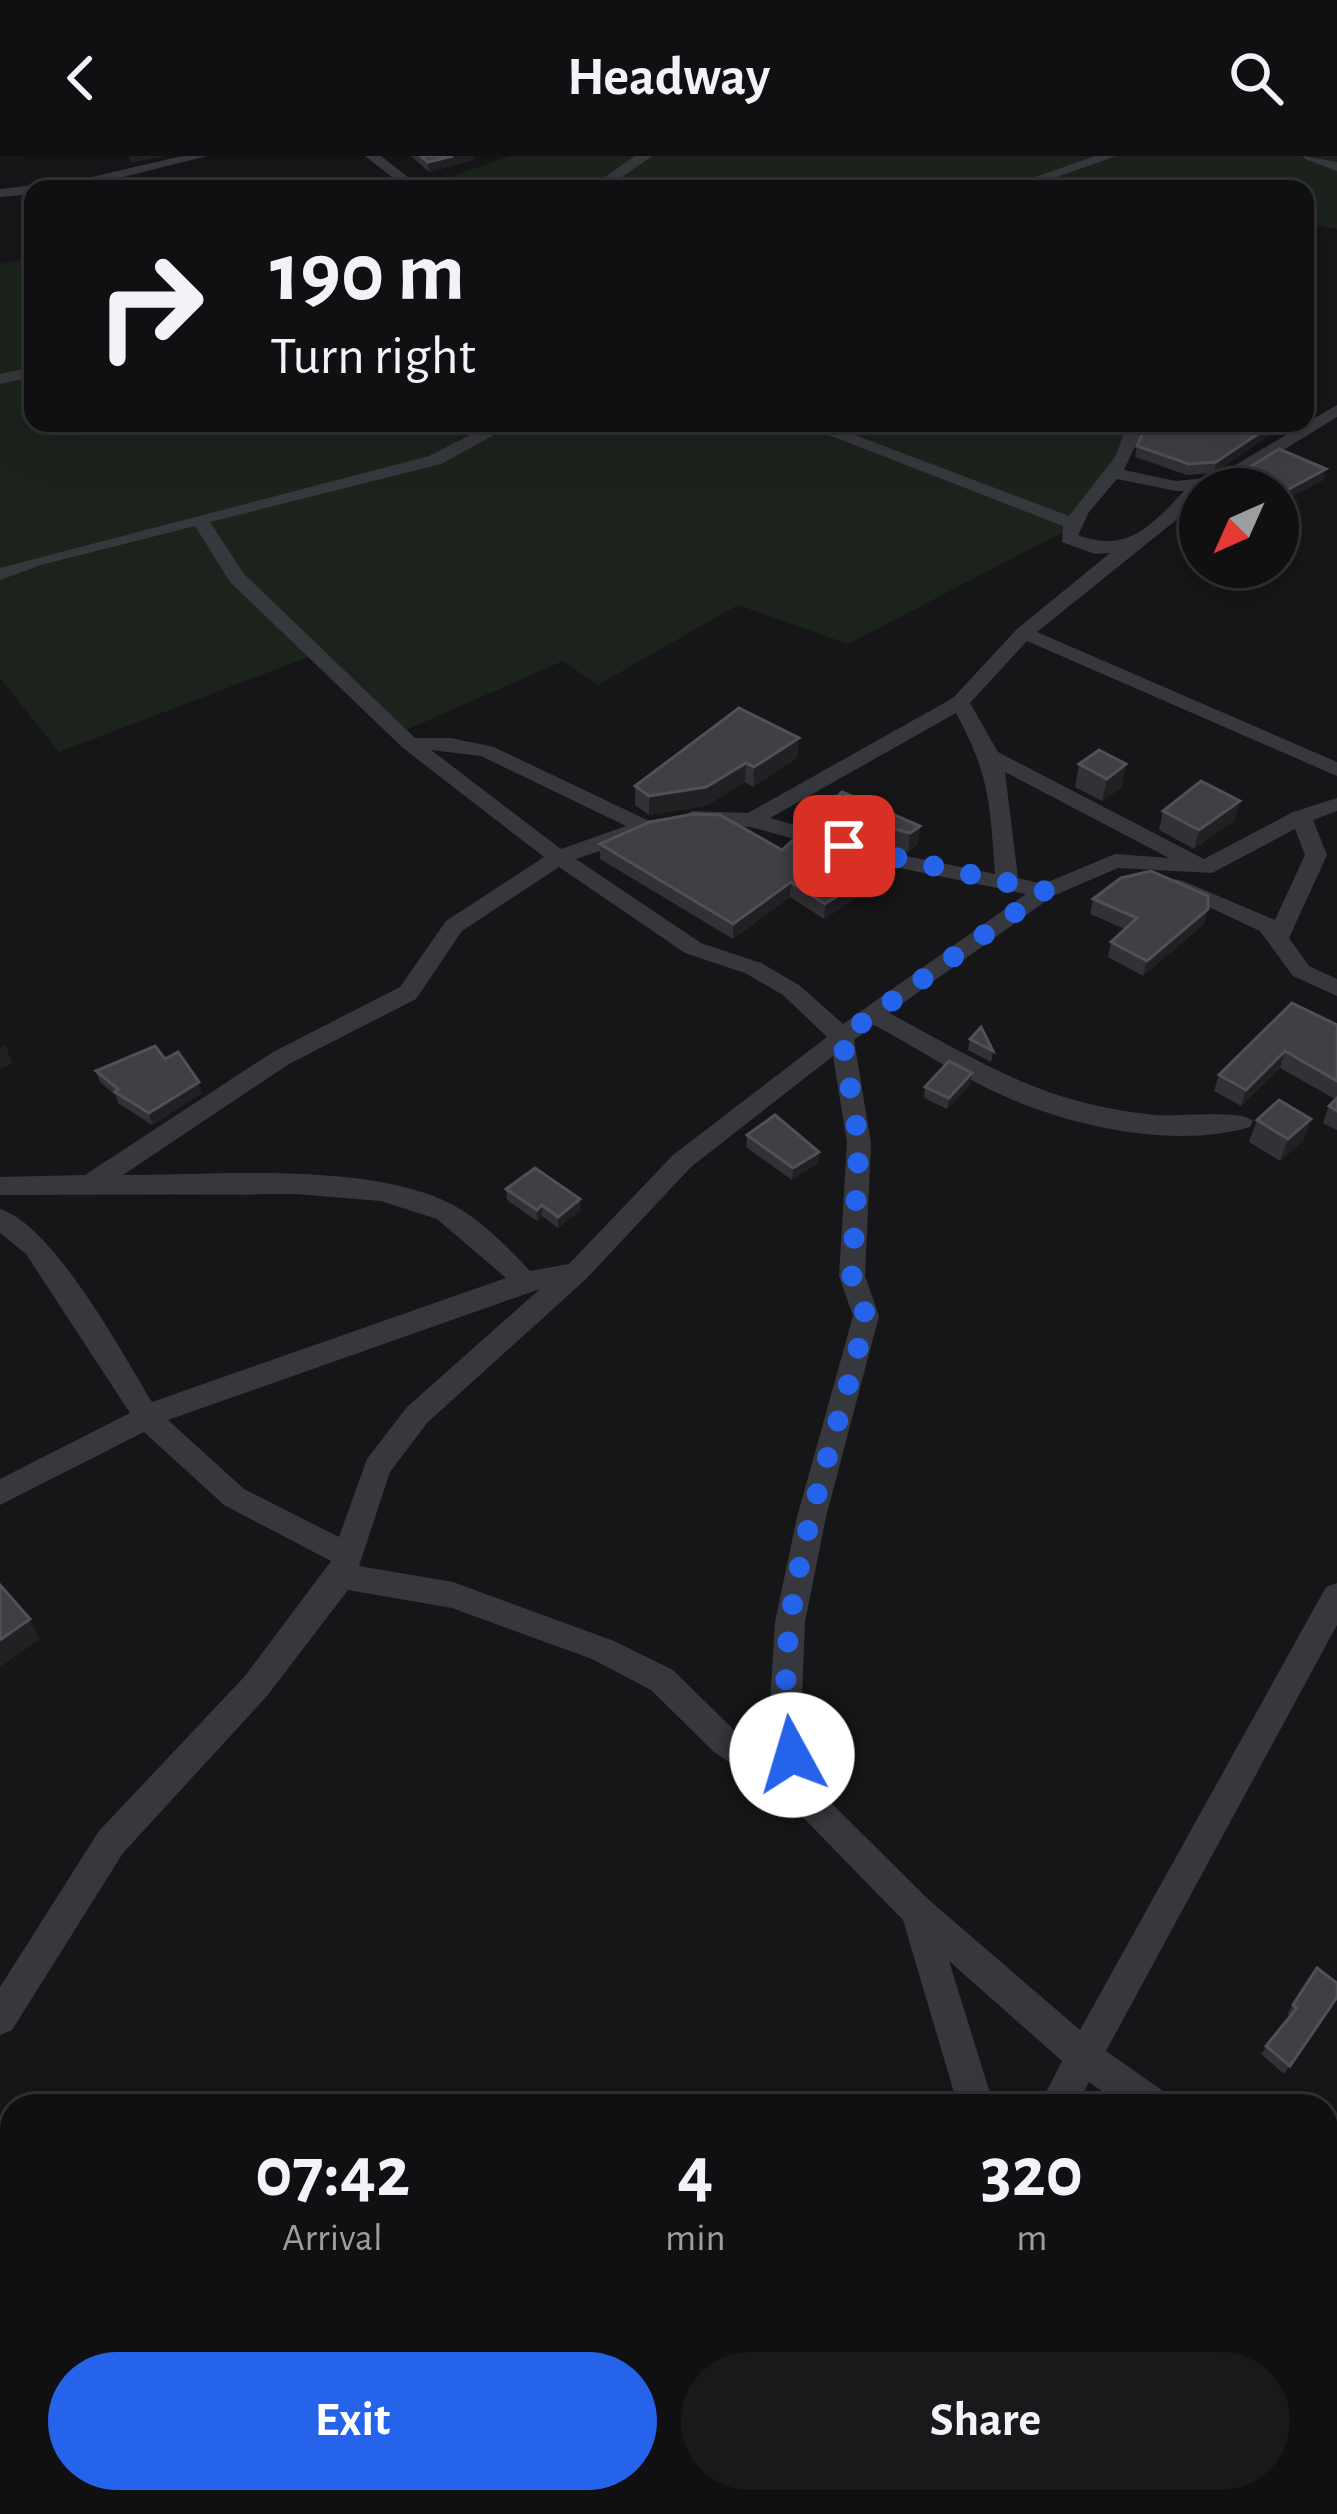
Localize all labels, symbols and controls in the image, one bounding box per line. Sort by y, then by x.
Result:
icon: back [48,45,114,111]
icon: search [1223,45,1289,111]
text: Headway [567,51,770,105]
icon: right [72,228,228,384]
text: 190 m [270,232,465,316]
text: Turn right [270,330,476,384]
north arrow [1179,468,1299,588]
map controls [1179,468,1299,588]
pin [793,795,895,897]
icon: arrive [811,813,877,879]
position arrow [729,1692,855,1818]
text: 07:42 [255,2137,410,2209]
text: 4 [677,2137,713,2209]
text: 320 [981,2137,1083,2209]
text: Arrival [282,2219,383,2258]
text: min [665,2219,726,2258]
text: m [1016,2219,1047,2258]
button: Exit [48,2352,657,2490]
button: Share [681,2352,1290,2490]

